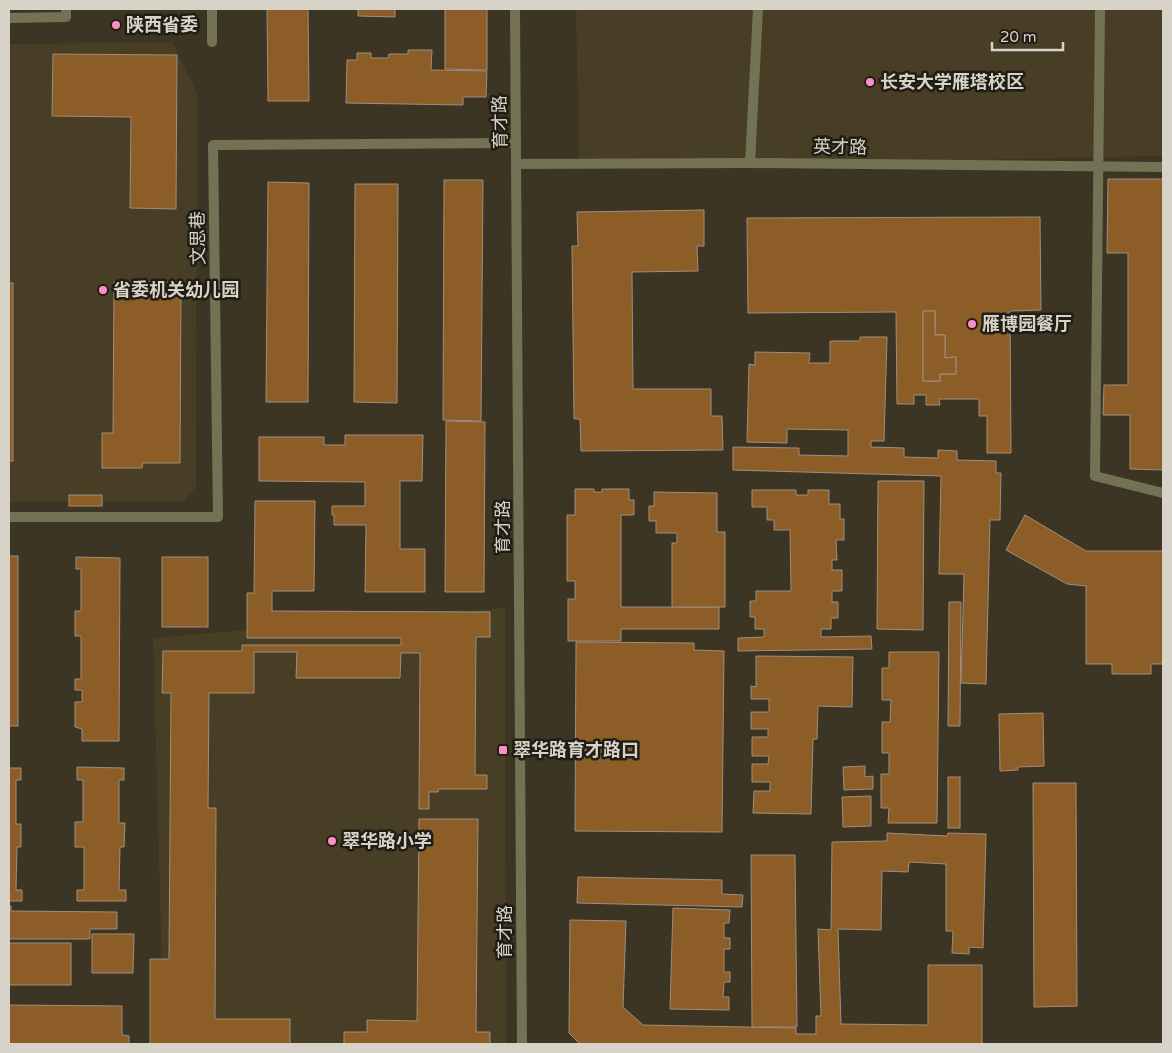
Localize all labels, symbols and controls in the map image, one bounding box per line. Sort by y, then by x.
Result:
place label: 陕西省委 [126,14,198,36]
marker: 陕西省委 [110,19,122,31]
scale bar [992,20,1063,52]
text: 20 m [1000,28,1037,46]
place label: 长安大学雁塔校区 [880,71,1024,93]
marker: 长安大学雁塔校区 [864,76,876,88]
street label: 育才路 [489,95,511,149]
street label: 英才路 [813,136,867,158]
street label: 文思巷 [187,211,209,265]
place label: 省委机关幼儿园 [113,279,239,301]
marker: 省委机关幼儿园 [97,284,109,296]
place label: 雁博园餐厅 [982,313,1072,335]
marker: 雁博园餐厅 [966,318,978,330]
street label: 育才路 [492,500,514,554]
place label: 翠华路育才路口 [513,739,639,761]
marker: 翠华路育才路口 [497,744,509,756]
place label: 翠华路小学 [342,830,432,852]
marker: 翠华路小学 [326,835,338,847]
street label: 育才路 [494,905,516,959]

